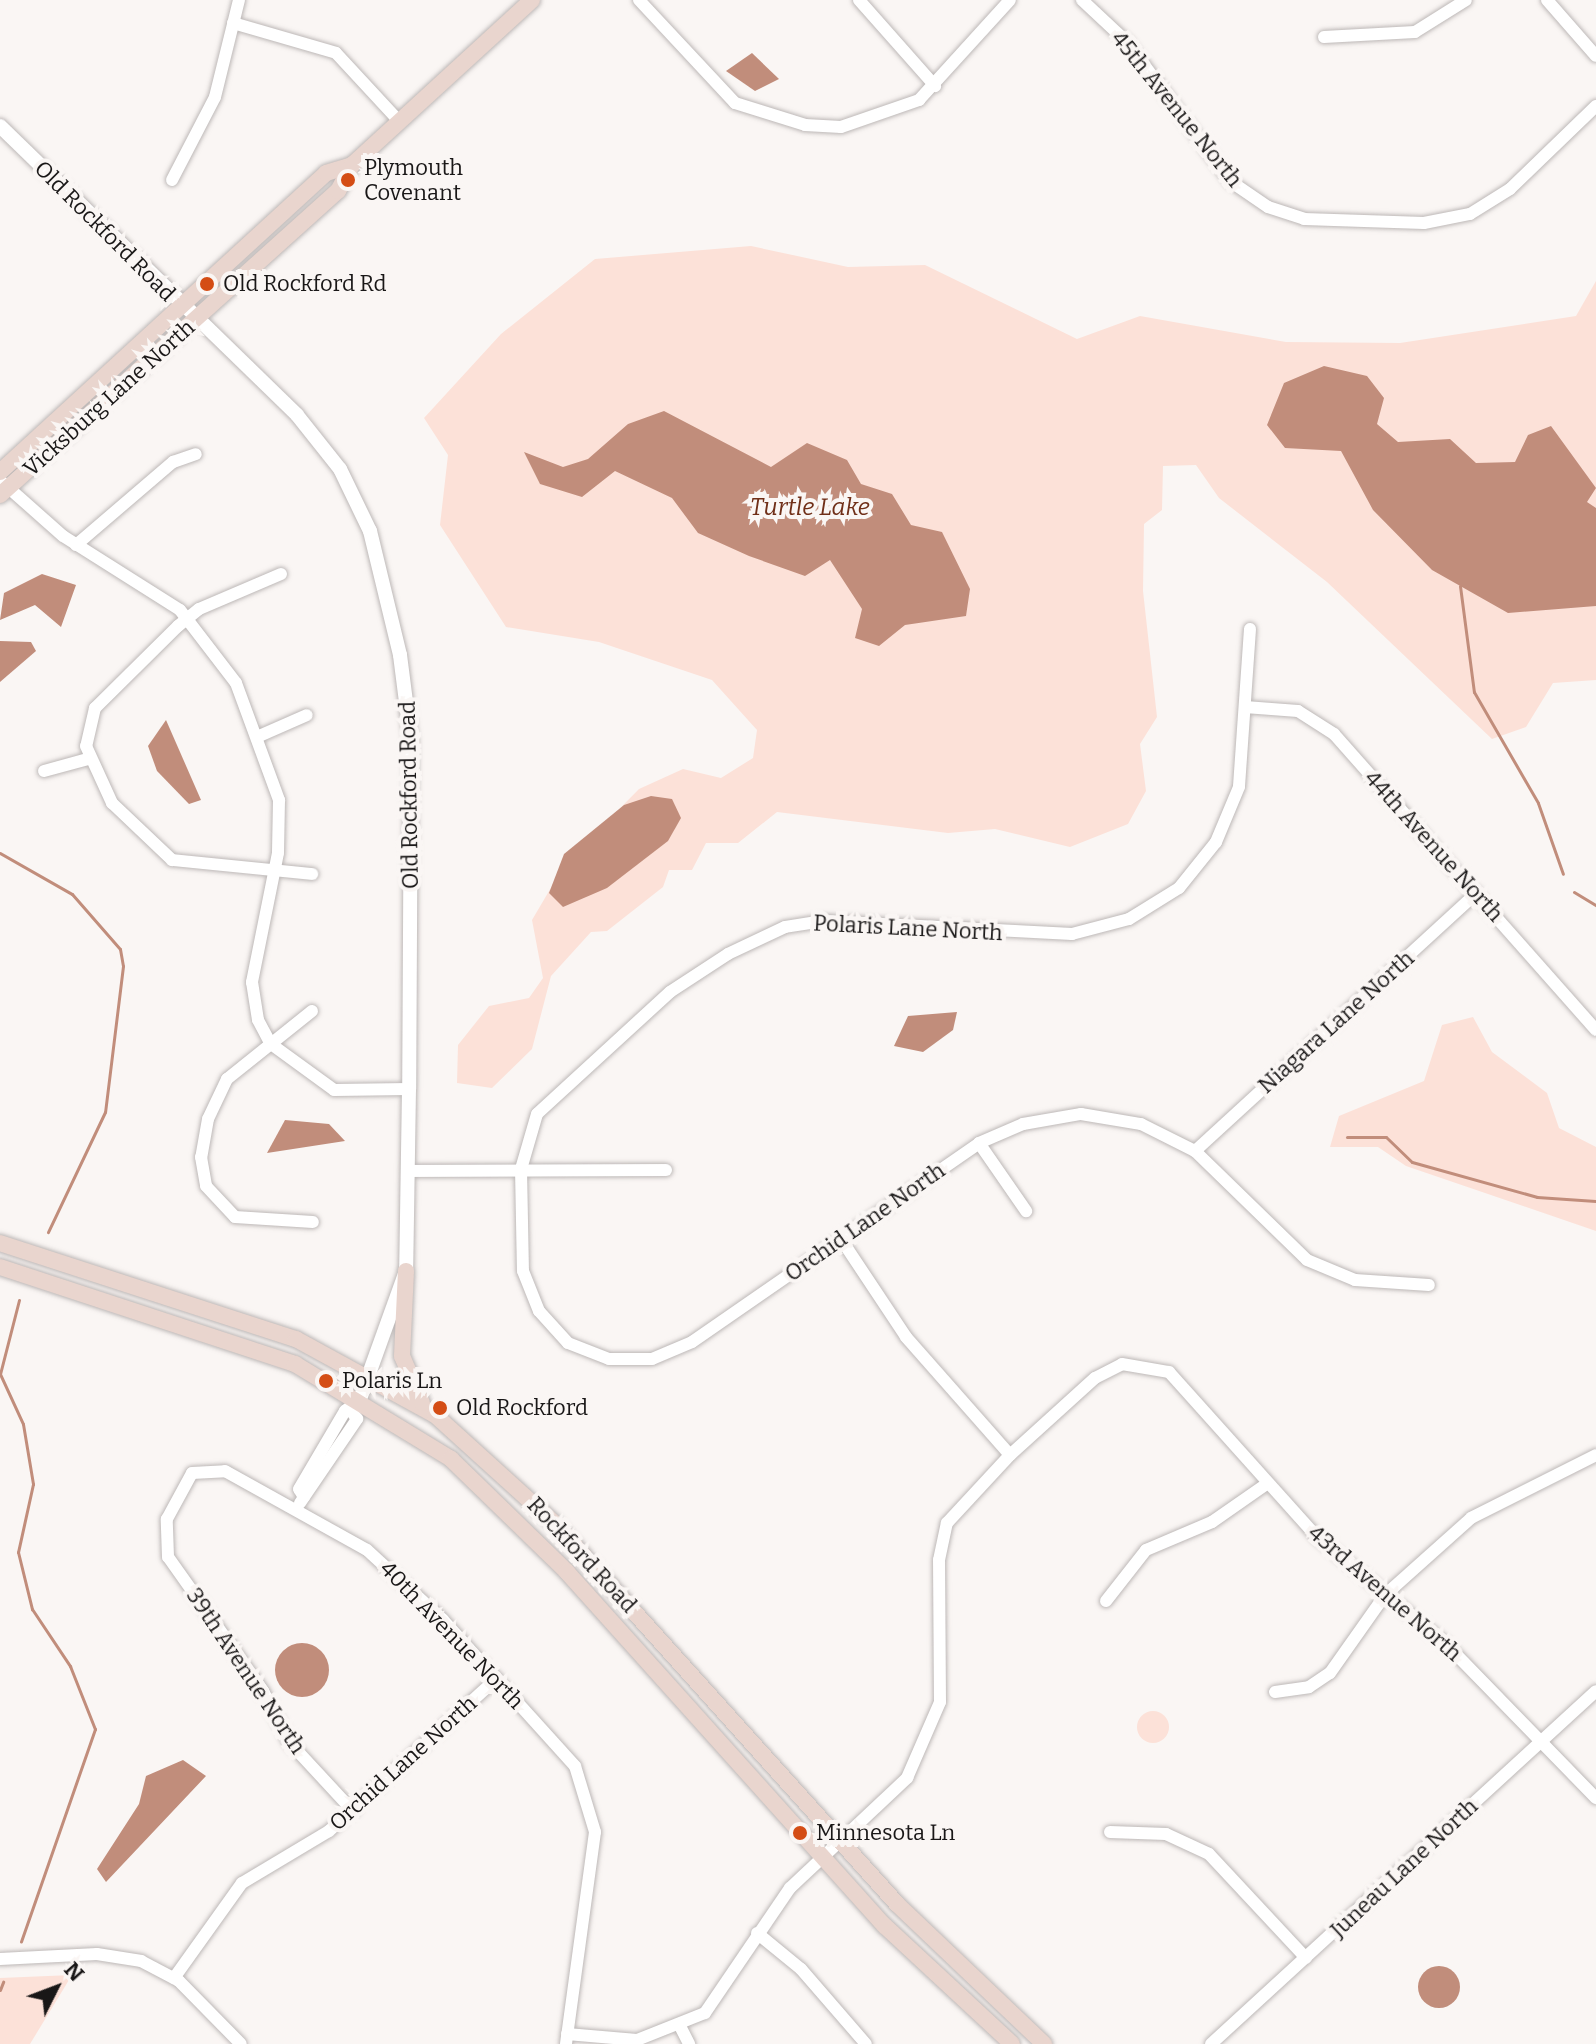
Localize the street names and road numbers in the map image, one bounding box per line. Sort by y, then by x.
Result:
street label: 45th Avenue North [1106,26,1248,192]
street label: Old Rockford Road [29,155,181,307]
street label: Vicksburg Lane North [18,314,200,482]
street label: Old Rockford Road [394,701,424,889]
street label: 44th Avenue North [1359,765,1509,927]
street label: Polaris Lane North [813,910,1003,946]
street label: Niagara Lane North [1253,945,1419,1099]
street label: Orchid Lane North [780,1157,950,1287]
street label: Rockford Road [522,1492,642,1618]
street label: 43rd Avenue North [1303,1519,1467,1667]
street label: 40th Avenue North [375,1556,529,1714]
street label: 39th Avenue North [181,1583,311,1759]
street label: Orchid Lane North [324,1690,482,1836]
street label: Juneau Lane North [1325,1793,1483,1943]

